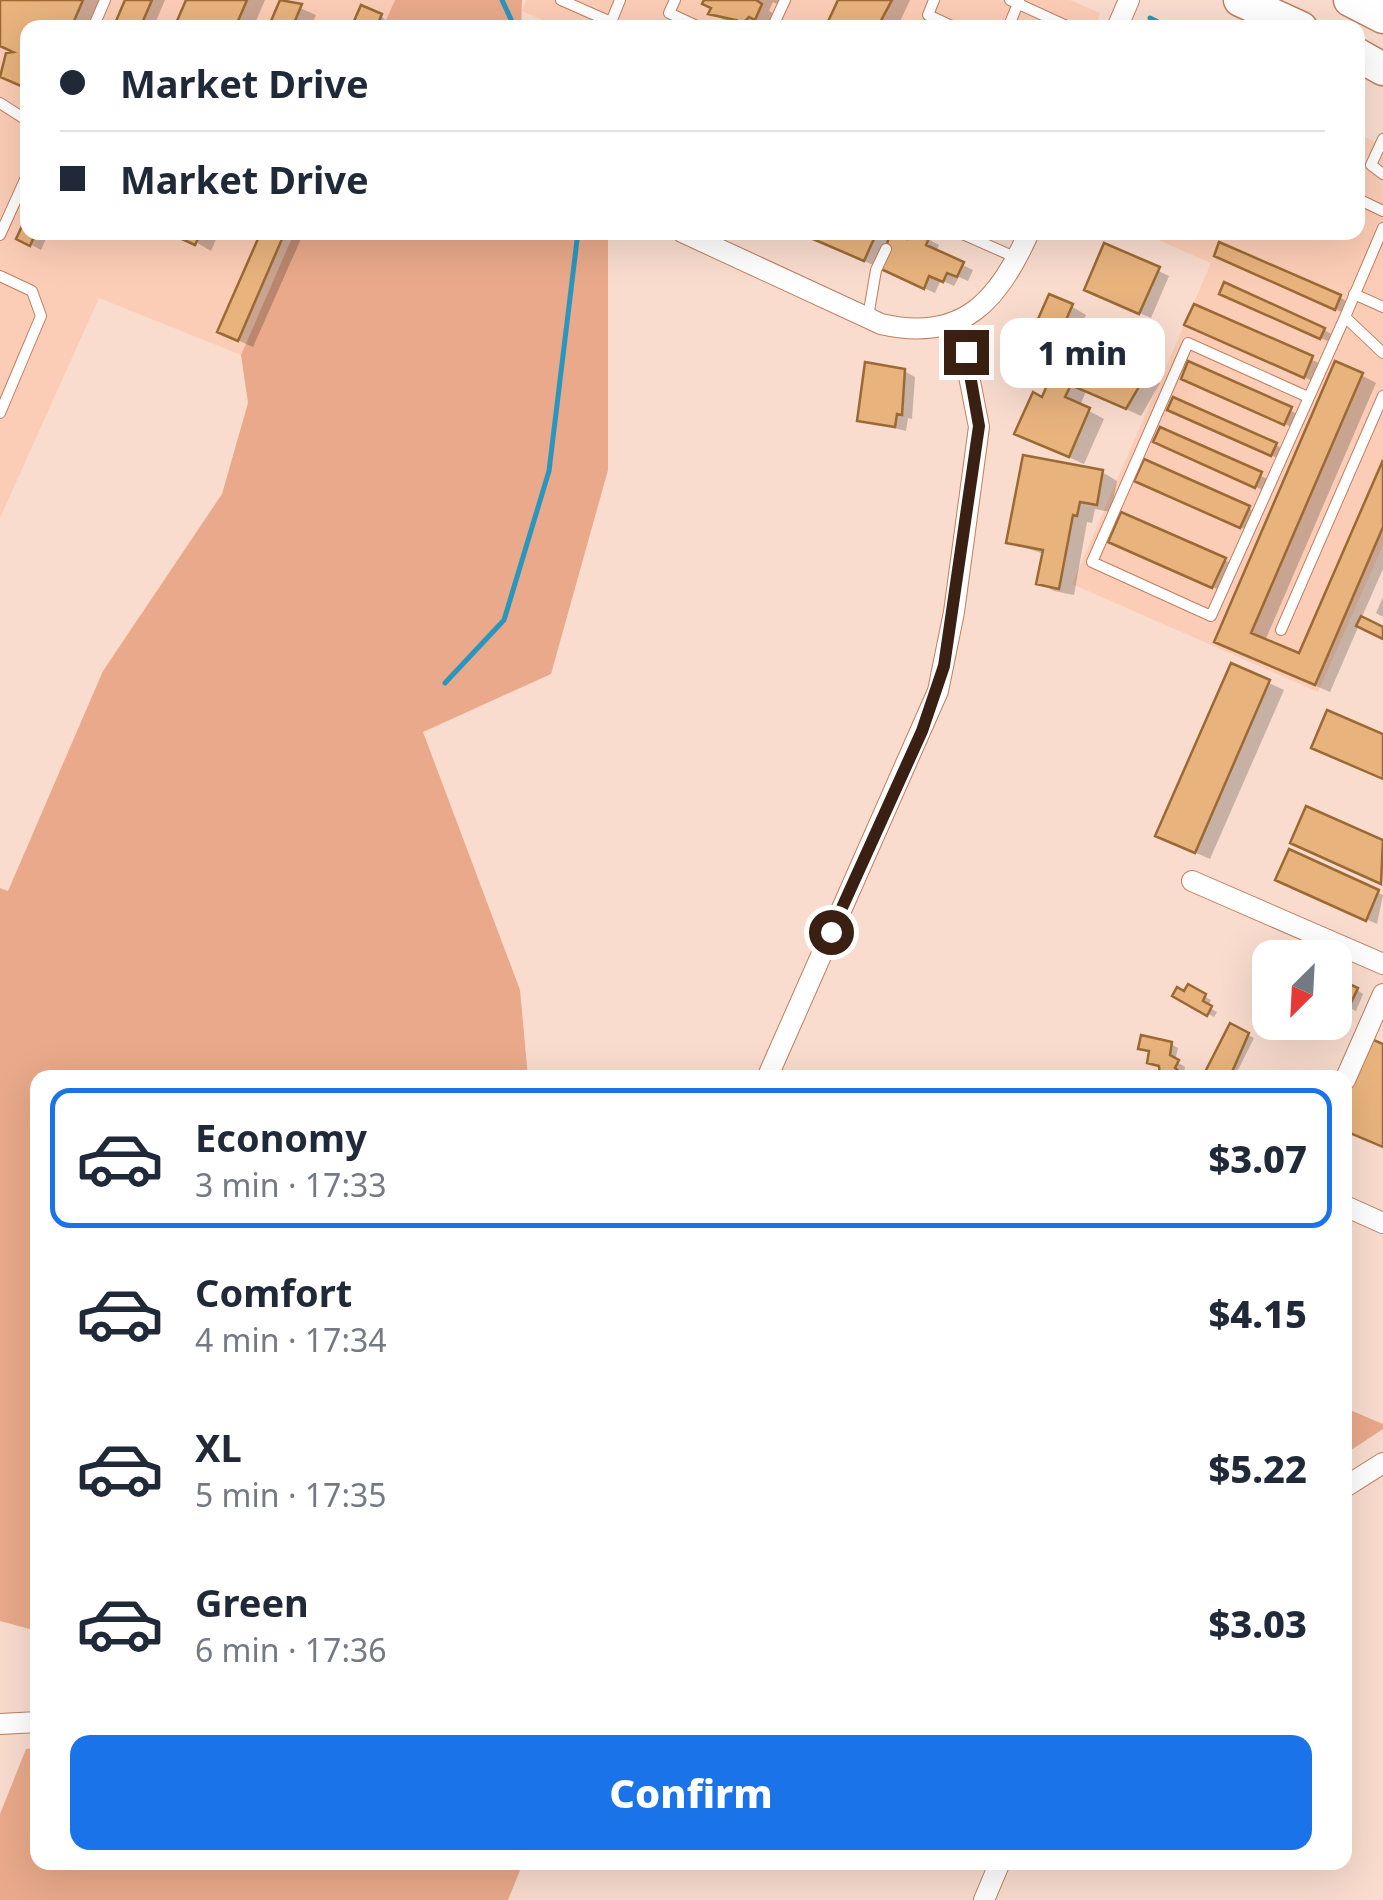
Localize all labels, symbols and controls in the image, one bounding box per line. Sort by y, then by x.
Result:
text: Market Drive [120,57,369,109]
text: Market Drive [120,153,369,205]
callout: 1 min [1001,317,1166,387]
route end [944,330,989,375]
text: 1 min [1038,331,1127,374]
route start [809,910,854,955]
north arrow [1252,940,1352,1040]
map controls [1252,940,1352,1040]
text: Economy [195,1111,367,1163]
icon: car [75,1113,165,1203]
text: $3.07 [1208,1132,1307,1184]
text: 3 min · 17:33 [195,1163,387,1206]
text: Comfort [195,1266,352,1318]
icon: car [75,1268,165,1358]
text: $4.15 [1208,1287,1307,1339]
text: 4 min · 17:34 [195,1318,387,1361]
text: XL [195,1421,242,1473]
icon: car [75,1423,165,1513]
text: $5.22 [1208,1442,1307,1494]
text: 5 min · 17:35 [195,1473,387,1516]
text: Green [195,1576,309,1628]
icon: car [75,1578,165,1668]
text: $3.03 [1208,1597,1307,1649]
text: 6 min · 17:36 [195,1628,387,1671]
button: Confirm [70,1735,1312,1850]

